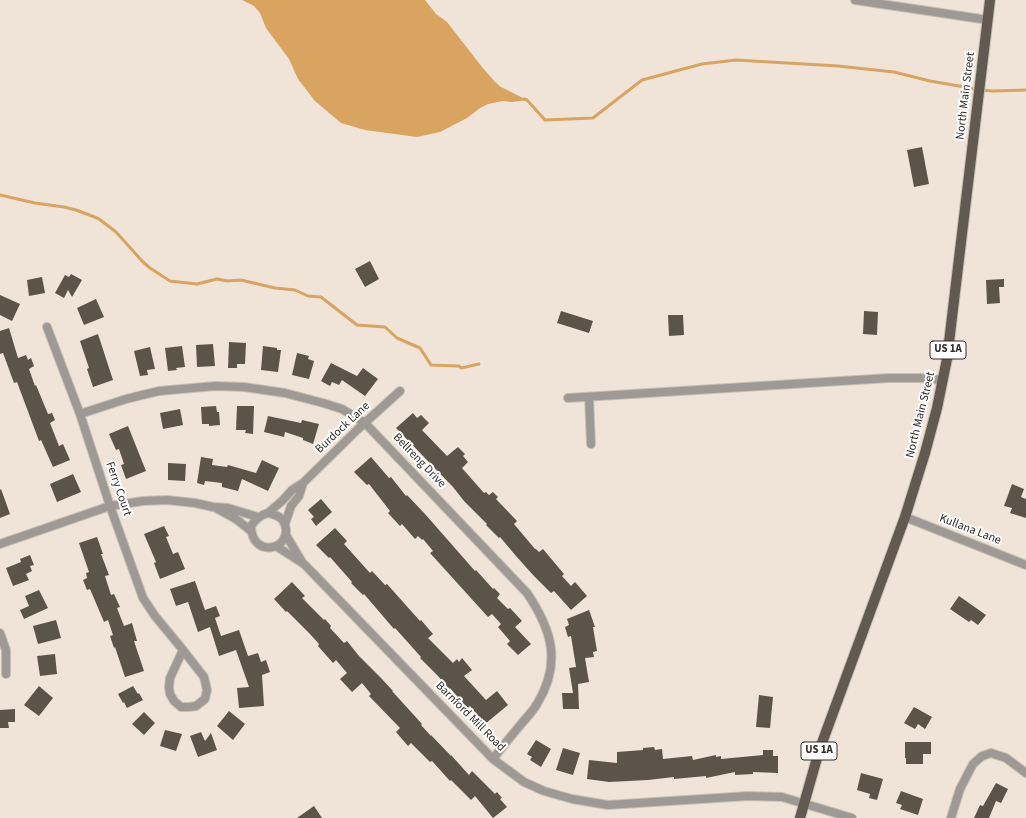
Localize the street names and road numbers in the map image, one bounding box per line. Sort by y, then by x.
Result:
street label: North Main Street [953,51,979,141]
road number: US 1A [930,341,966,359]
street label: North Main Street [903,370,939,460]
street label: Burdock Lane [313,399,373,457]
street label: Bellreng Drive [389,431,449,491]
street label: Ferry Court [102,460,134,518]
street label: Kullana Lane [937,512,1003,548]
street label: Barnford Mill Road [432,679,508,755]
road number: US 1A [801,742,837,760]

